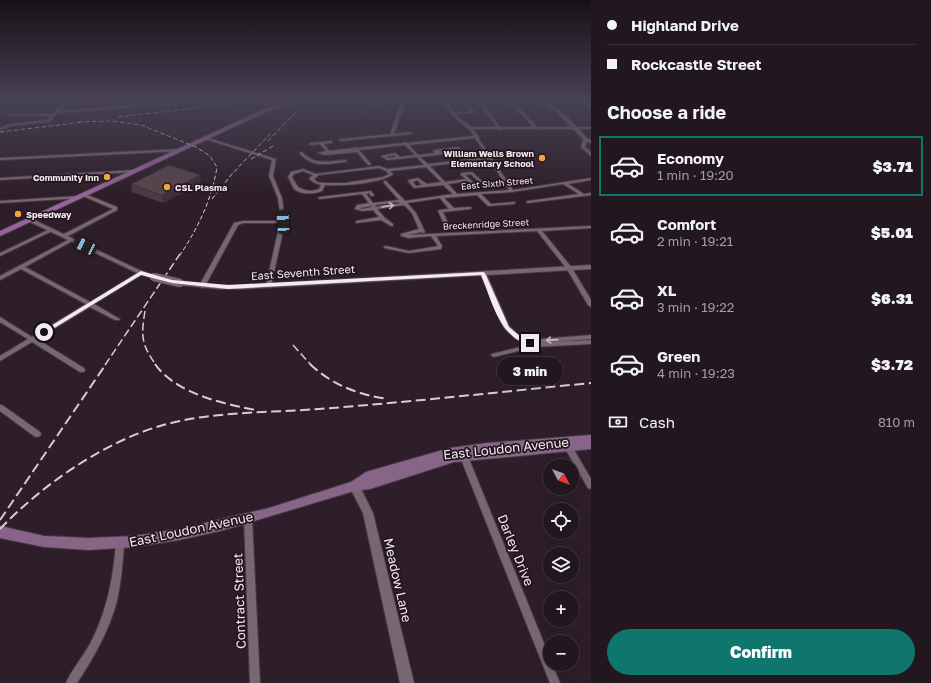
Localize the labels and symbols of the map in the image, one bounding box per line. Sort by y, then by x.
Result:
place label: William Wells Brown Elementary School [444,148,535,169]
marker: William Wells Brown Elementary School [537,153,547,163]
place label: Community Inn [33,172,100,183]
marker: Community Inn [102,172,112,182]
street label: East Sixth Street [460,174,534,192]
marker: CSL Plasma [162,182,172,192]
place label: CSL Plasma [175,182,227,193]
one-way arrow [381,202,394,210]
marker: Speedway [13,209,23,219]
place label: Speedway [26,209,72,220]
car [276,210,290,234]
street label: Breckenridge Street [443,216,530,232]
car [72,235,98,257]
street label: East Seventh Street [250,262,356,282]
route start [35,323,53,341]
route end [521,334,539,352]
one-way arrow [546,336,559,343]
callout: 3 min [497,357,563,385]
street label: East Loudon Avenue [442,433,570,463]
north arrow [543,459,579,495]
street label: East Loudon Avenue [128,508,254,550]
street label: Darley Drive [494,512,538,588]
street label: Meadow Lane [381,536,415,624]
street label: Contract Street [229,553,249,649]

